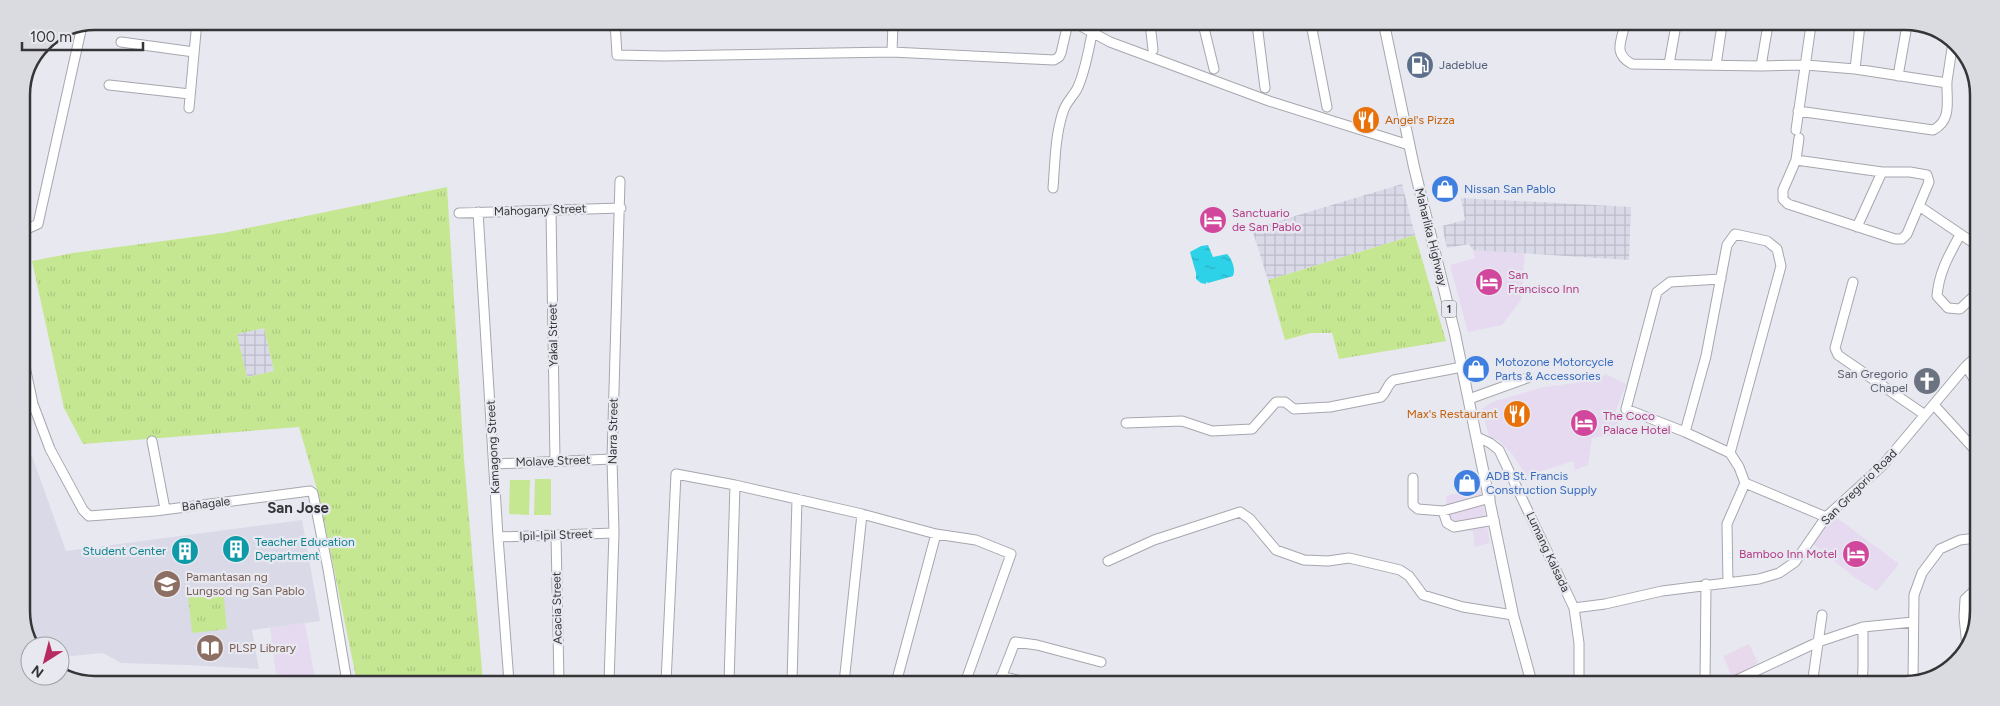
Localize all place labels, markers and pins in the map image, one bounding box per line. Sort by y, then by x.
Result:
fuel station icon: Jadeblue [1405,50,1435,80]
place label: Jadeblue [1439,58,1488,72]
restaurant icon: Angel's Pizza [1351,105,1381,135]
place label: Angel's Pizza [1385,113,1455,127]
shop icon: Nissan San Pablo [1430,174,1460,204]
place label: Nissan San Pablo [1464,182,1556,196]
hotel icon: Sanctuario de San Pablo [1198,205,1228,235]
place label: Sanctuario de San Pablo [1232,206,1301,234]
hotel icon: San Francisco Inn [1474,267,1504,297]
place label: San Francisco Inn [1508,268,1580,296]
shop icon: Motozone Motorcycle Parts & Accessories [1461,354,1491,384]
place label: Motozone Motorcycle Parts & Accessories [1495,355,1614,383]
church icon: San Gregorio Chapel [1912,366,1942,396]
place label: San Gregorio Chapel [1837,367,1908,395]
restaurant icon: Max's Restaurant [1502,399,1532,429]
place label: Max's Restaurant [1407,407,1498,421]
hotel icon: The Coco Palace Hotel [1569,408,1599,438]
place label: The Coco Palace Hotel [1603,409,1670,437]
shop icon: ADB St. Francis Construction Supply [1452,468,1482,498]
place label: ADB St. Francis Construction Supply [1486,469,1598,497]
building icon: Teacher Education Department [221,534,251,564]
place label: Teacher Education Department [255,535,355,563]
building icon: Student Center [170,536,200,566]
hotel icon: Bamboo Inn Motel [1841,539,1871,569]
place label: Student Center [83,544,166,558]
place label: Bamboo Inn Motel [1739,547,1837,561]
school or university icon: Pamantasan ng Lungsod ng San Pablo [152,569,182,599]
place label: Pamantasan ng Lungsod ng San Pablo [186,570,305,598]
library icon: PLSP Library [195,633,225,663]
place label: PLSP Library [229,641,297,655]

